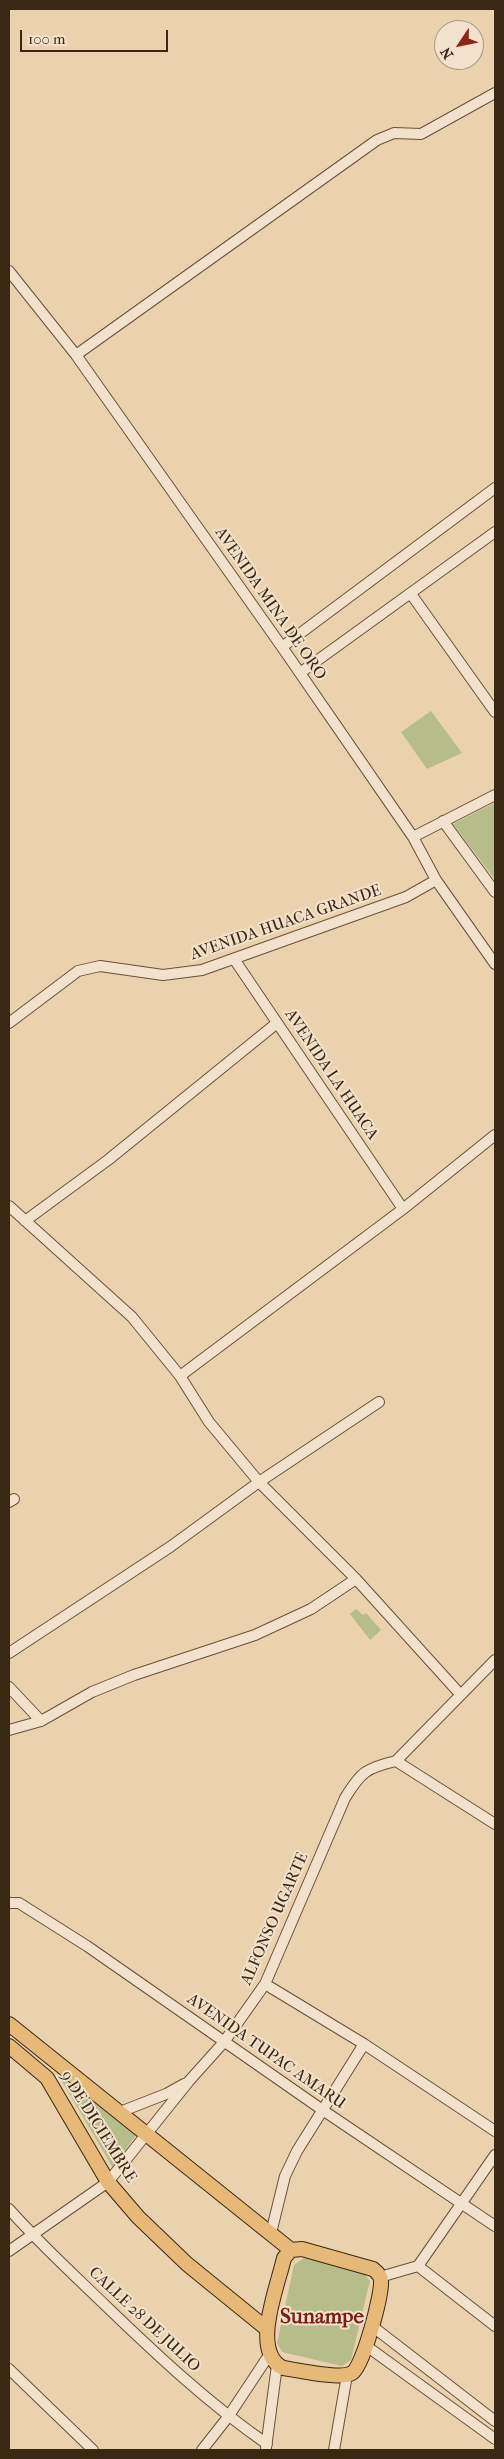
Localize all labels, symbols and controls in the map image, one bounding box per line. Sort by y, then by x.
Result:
scale bar [22,20,170,52]
north arrow [434,20,484,70]
text: 100 m [28,30,66,48]
text: N [437,44,457,62]
street label: AVENIDA MINA DE ORO [210,524,330,684]
street label: AVENIDA HUACA GRANDE [188,881,384,965]
street label: AVENIDA LA HUACA [280,1006,382,1144]
street label: ALFONSO UGARTE [237,1850,313,1988]
street label: AVENIDA TUPAC AMARU [183,1990,349,2114]
street label: 9 DE DICIEMBRE [56,2068,140,2186]
street label: CALLE 28 DE JULIO [84,2263,204,2377]
district label: Sunampe [280,2305,364,2331]

